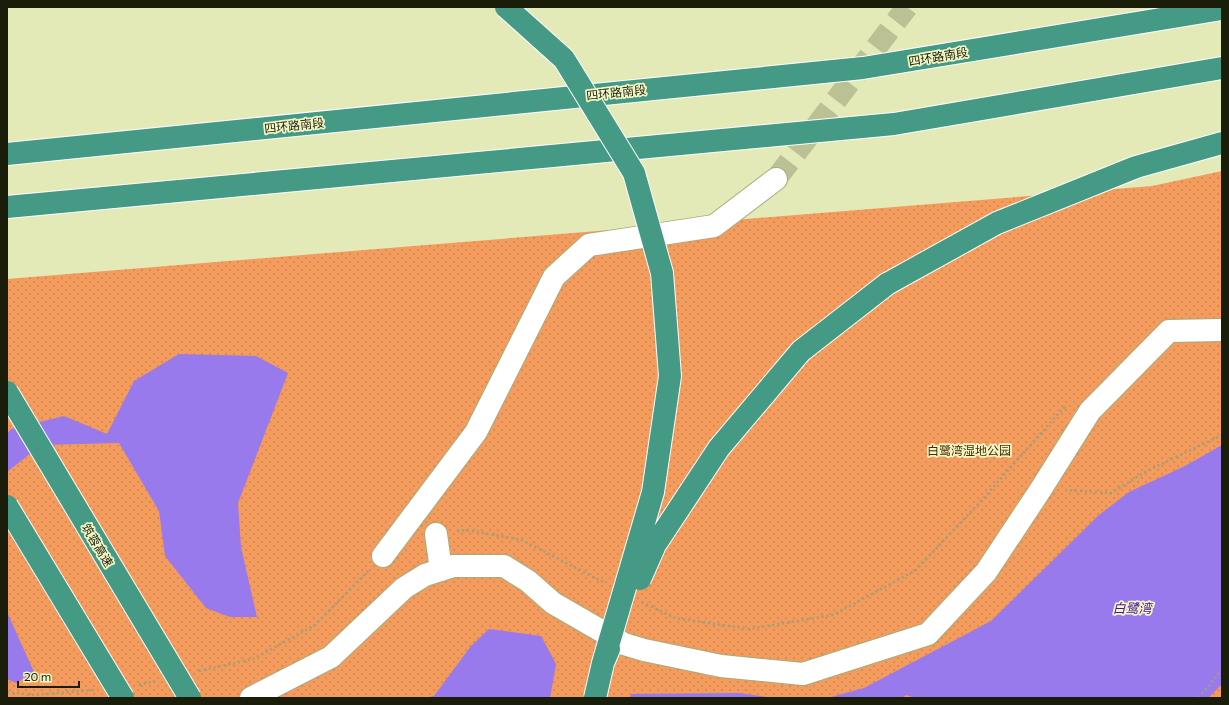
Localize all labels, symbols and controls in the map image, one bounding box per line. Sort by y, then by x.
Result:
street label: 四环路南段 [907,44,969,68]
street label: 四环路南段 [585,82,647,102]
street label: 四环路南段 [263,115,325,135]
park label: 白鹭湾湿地公园 [927,443,1011,457]
street label: 筑蓉高速 [80,521,116,569]
water label: 白鹭湾 [1112,600,1153,616]
scale bar [18,663,79,689]
text: 20 m [24,669,51,683]

